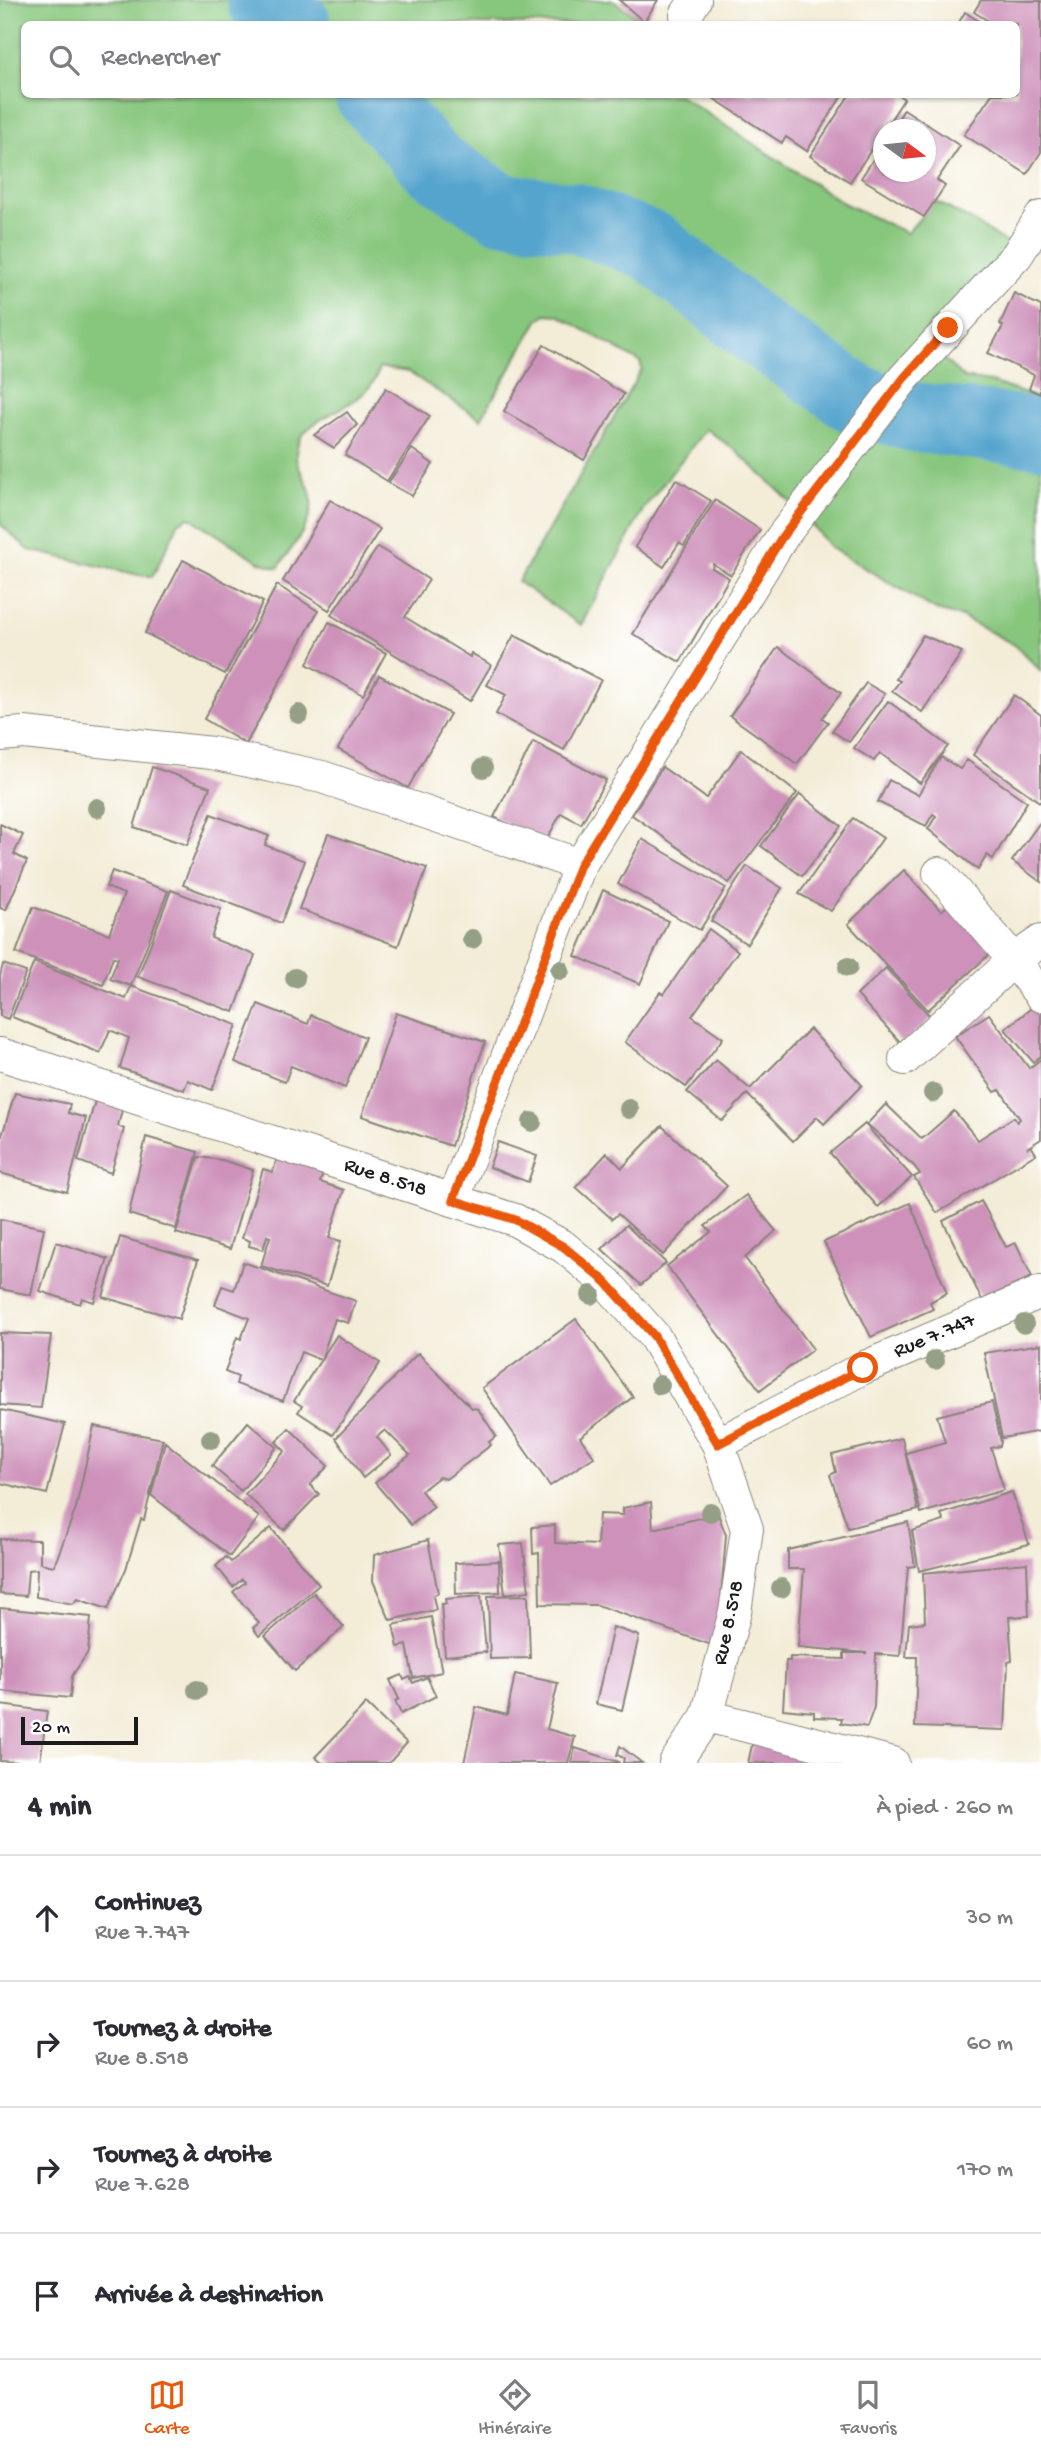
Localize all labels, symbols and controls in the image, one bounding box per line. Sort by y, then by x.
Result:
search box [21,21,1020,98]
icon: search [45,41,83,79]
text: Rechercher [101,44,219,75]
north arrow [873,119,936,182]
route end [932,312,963,343]
street label: Rue 8.518 [340,1154,430,1204]
street label: Rue 7.747 [891,1308,980,1365]
route start [847,1352,878,1383]
street label: Rue 8.518 [709,1578,751,1668]
scale bar [21,1714,138,1746]
text: 20 m [32,1717,70,1740]
text: 4 min [28,1791,91,1826]
text: À pied · 260 m [876,1795,1013,1822]
text: Continuez [95,1889,201,1920]
icon: ahead [28,1899,66,1937]
text: 30 m [966,1905,1013,1932]
text: Rue 7.747 [95,1920,189,1947]
text: Tournez à droite [95,2015,272,2046]
icon: right [28,2025,66,2063]
text: 60 m [967,2031,1013,2058]
text: Rue 8.518 [95,2046,189,2073]
text: Tournez à droite [95,2141,272,2172]
icon: right [28,2151,66,2189]
text: 170 m [957,2157,1013,2184]
text: Rue 7.628 [95,2172,190,2199]
icon: arrive [28,2277,66,2315]
text: Arrivée à destination [95,2281,323,2312]
tab: Carte [144,2376,190,2441]
tab: Itinéraire [478,2376,551,2441]
tab: Favoris [840,2376,897,2441]

